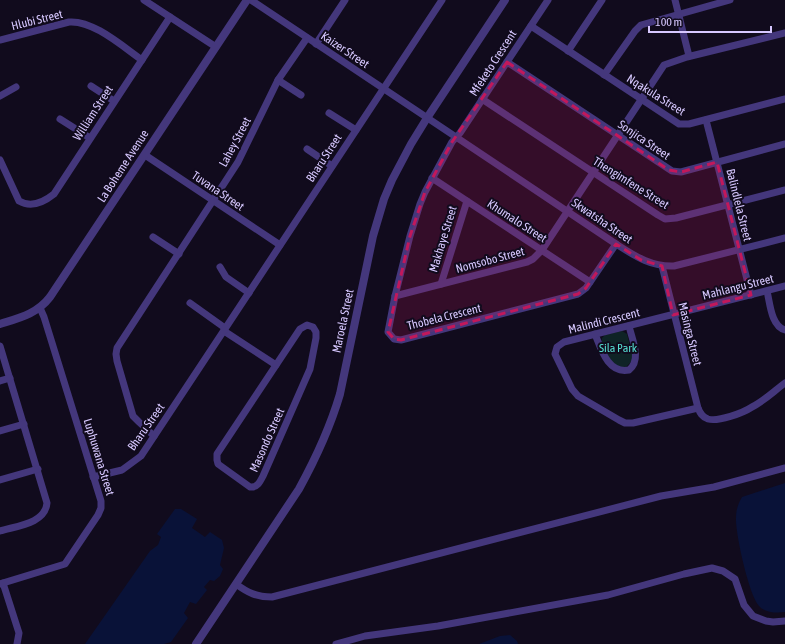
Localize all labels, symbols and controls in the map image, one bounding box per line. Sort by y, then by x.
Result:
street label: Hlubi Street [10,7,65,33]
scale bar [649,8,771,34]
text: 100 m [655,15,682,29]
street label: Mfeketo Crescent [467,27,520,99]
street label: Kaizer Street [318,29,372,72]
street label: Nqakula Street [624,72,688,119]
street label: William Street [70,82,116,143]
street label: Lahey Street [216,114,254,169]
street label: Sonjica Street [615,117,673,163]
street label: La Boheme Avenue [94,127,152,205]
street label: Bharu Street [303,131,345,185]
street label: Thengimfene Street [591,154,672,212]
street label: Balindlela Street [723,167,755,243]
street label: Tuvana Street [189,168,247,214]
street label: Skwatsha Street [569,196,635,247]
street label: Khumalo Street [485,197,550,246]
street label: Makhaye Street [426,204,460,274]
street label: Nomsobo Street [454,244,526,276]
street label: Mahlangu Street [701,271,776,303]
street label: Maroela Street [329,287,357,354]
street label: Thobela Crescent [406,301,483,333]
street label: Masinga Street [675,301,705,368]
street label: Malindi Crescent [567,305,642,337]
park label: Sila Park [599,341,638,355]
street label: Bharu Street [125,400,168,453]
street label: Masondo Street [247,405,288,474]
street label: Luphuwana Street [81,417,118,498]

